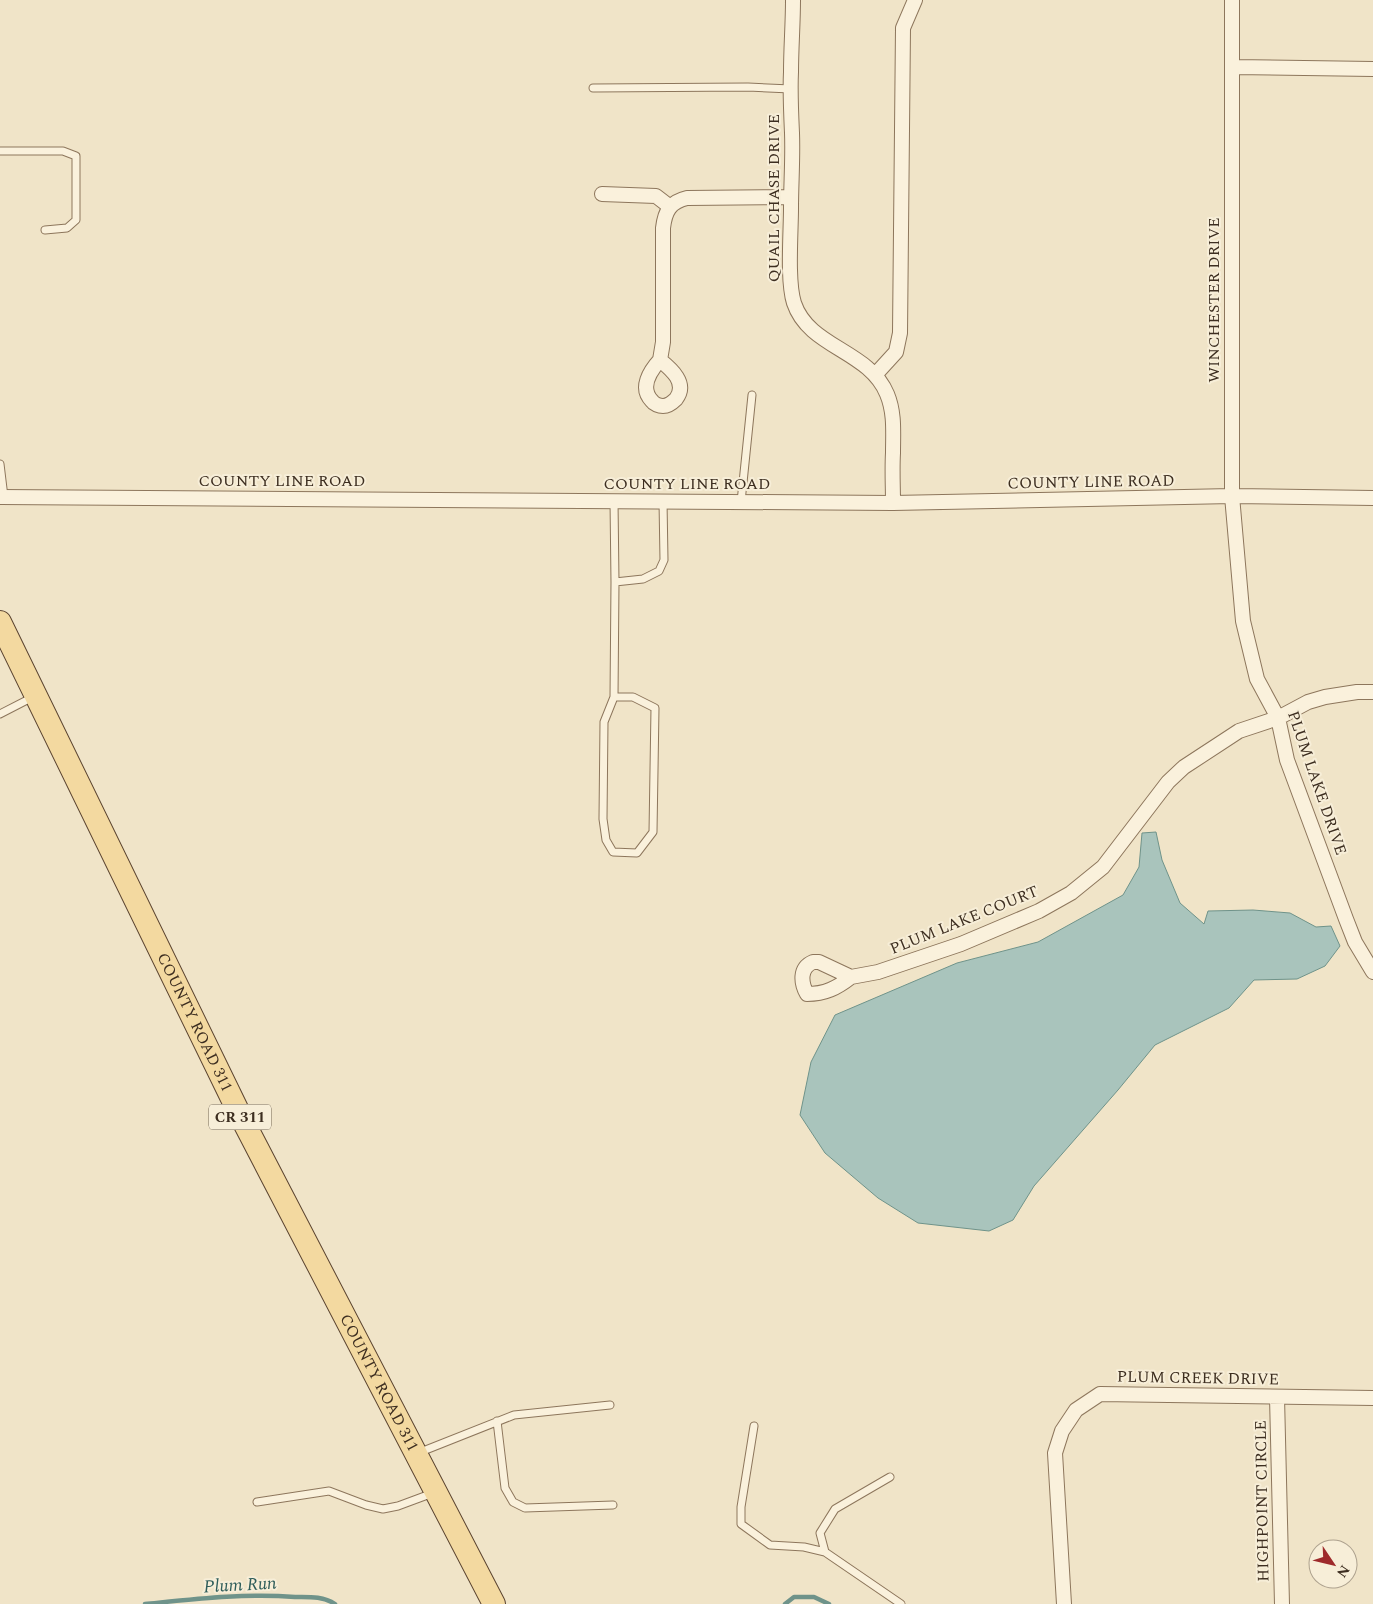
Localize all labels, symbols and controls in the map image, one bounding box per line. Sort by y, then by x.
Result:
street label: QUAIL CHASE DRIVE [762,114,786,282]
street label: WINCHESTER DRIVE [1202,217,1226,383]
street label: COUNTY LINE ROAD [198,469,366,493]
street label: COUNTY LINE ROAD [1007,469,1175,495]
street label: COUNTY LINE ROAD [603,472,771,496]
street label: PLUM LAKE DRIVE [1281,708,1353,858]
street label: PLUM LAKE COURT [886,879,1042,961]
street label: COUNTY ROAD 311 [151,949,239,1096]
road number: CR 311 [209,1104,271,1130]
street label: COUNTY ROAD 311 [333,1310,425,1456]
street label: PLUM CREEK DRIVE [1117,1365,1279,1391]
street label: HIGHPOINT CIRCLE [1249,1420,1275,1582]
north arrow [1308,1539,1358,1589]
text: N [1331,1560,1355,1582]
water label: Plum Run [203,1570,278,1600]

